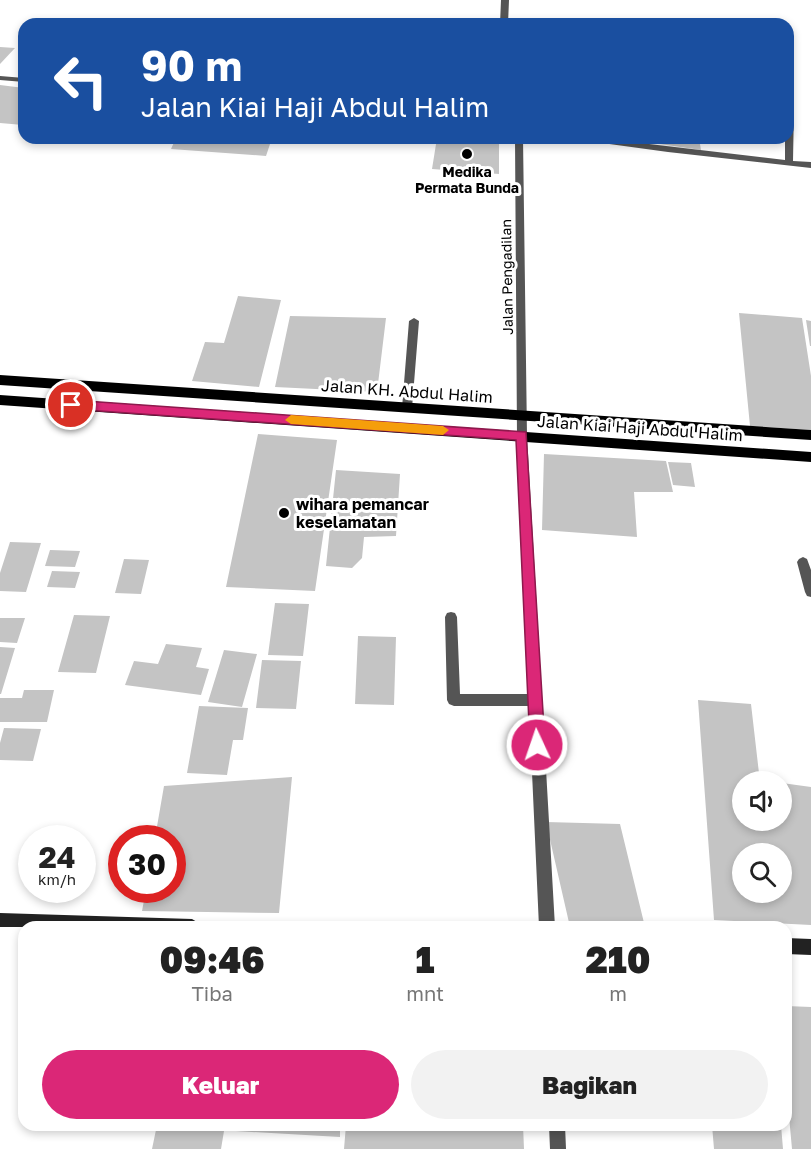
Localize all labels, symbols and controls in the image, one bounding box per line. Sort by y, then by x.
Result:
text: 90 m [141,40,242,90]
icon: left [42,42,120,120]
text: Jalan Kiai Haji Abdul Halim [141,91,489,123]
marker: Medika Permata Bunda [460,147,474,161]
place label: Medika Permata Bunda [415,163,519,196]
street label: Jalan Pengadilan [497,219,516,335]
street label: Jalan KH. Abdul Halim [321,375,493,407]
pin [45,379,96,430]
icon: arrive [54,388,87,421]
street label: Jalan Kiai Haji Abdul Halim [536,411,744,445]
place label: wihara pemancar keselamatan [296,494,429,532]
marker: wihara pemancar keselamatan [277,506,291,520]
position arrow [505,713,569,777]
map controls [732,771,792,903]
button: sound [732,771,792,831]
speed limit sign: 30 [108,825,186,903]
text: 24 [38,839,76,875]
button: search [732,843,792,903]
text: km/h [38,870,76,888]
text: 09:46 [159,938,265,981]
text: 1 [416,938,435,981]
text: 210 [585,938,651,981]
text: Tiba [191,981,233,1005]
text: mnt [406,981,444,1005]
text: m [609,981,627,1005]
button: Keluar [42,1050,399,1119]
button: Bagikan [411,1050,768,1119]

